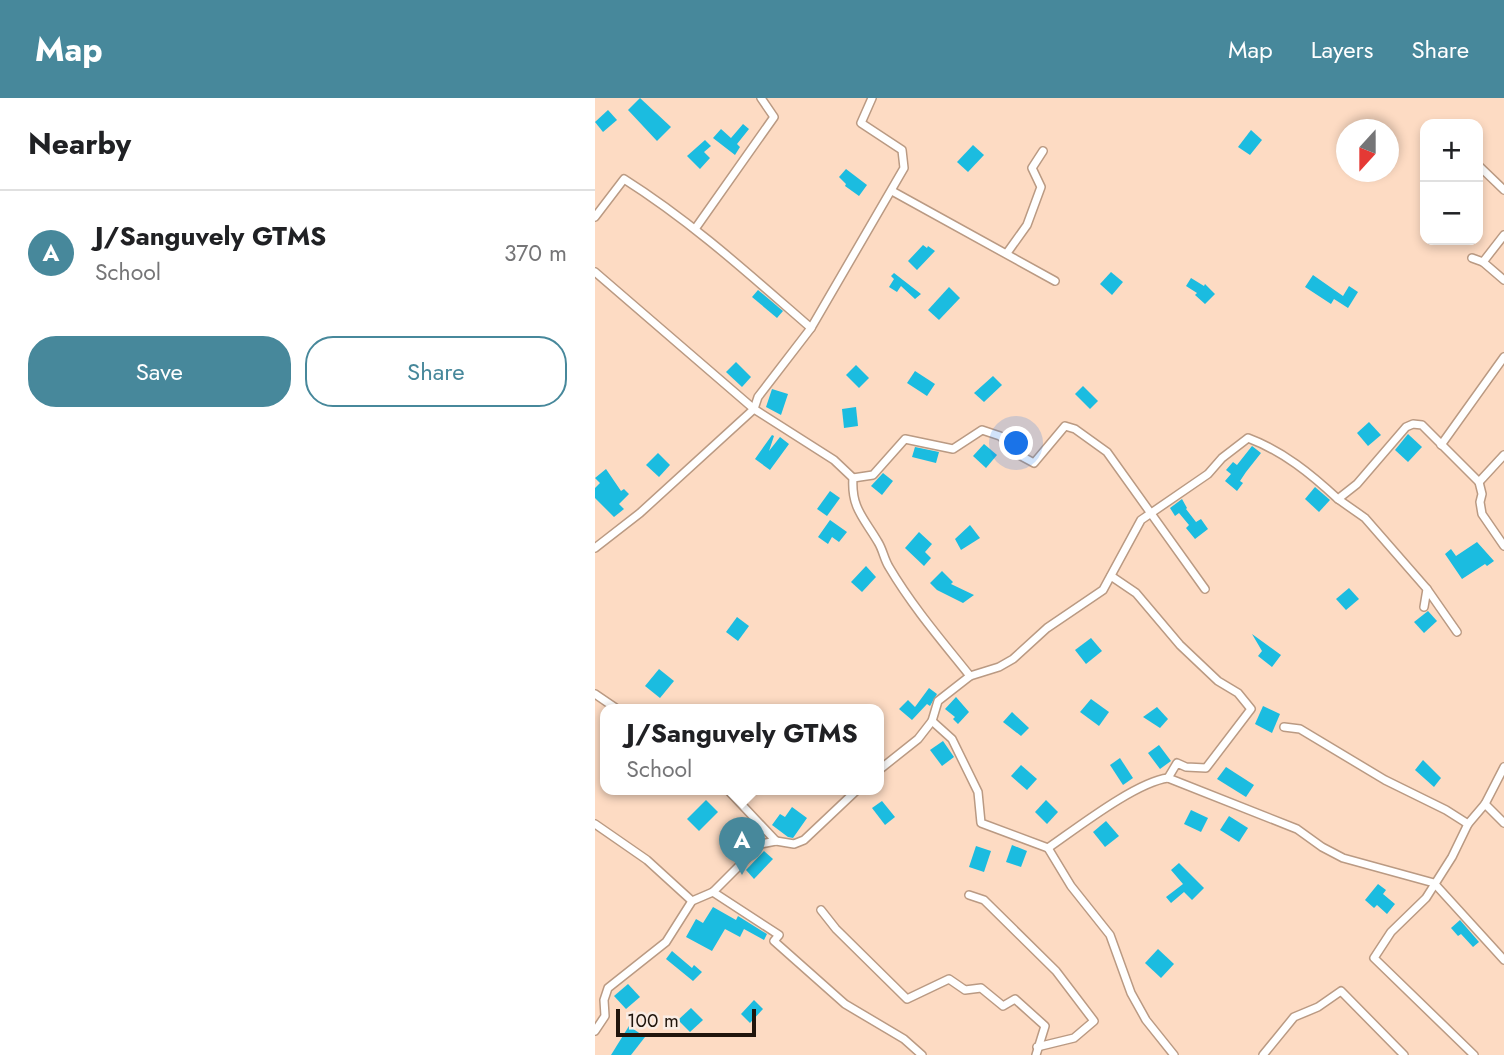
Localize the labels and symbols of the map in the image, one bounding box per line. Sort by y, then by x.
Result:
north arrow [1336,119,1399,182]
your location [999,426,1033,460]
pin: A [719,817,765,875]
scale bar [616,1006,756,1038]

